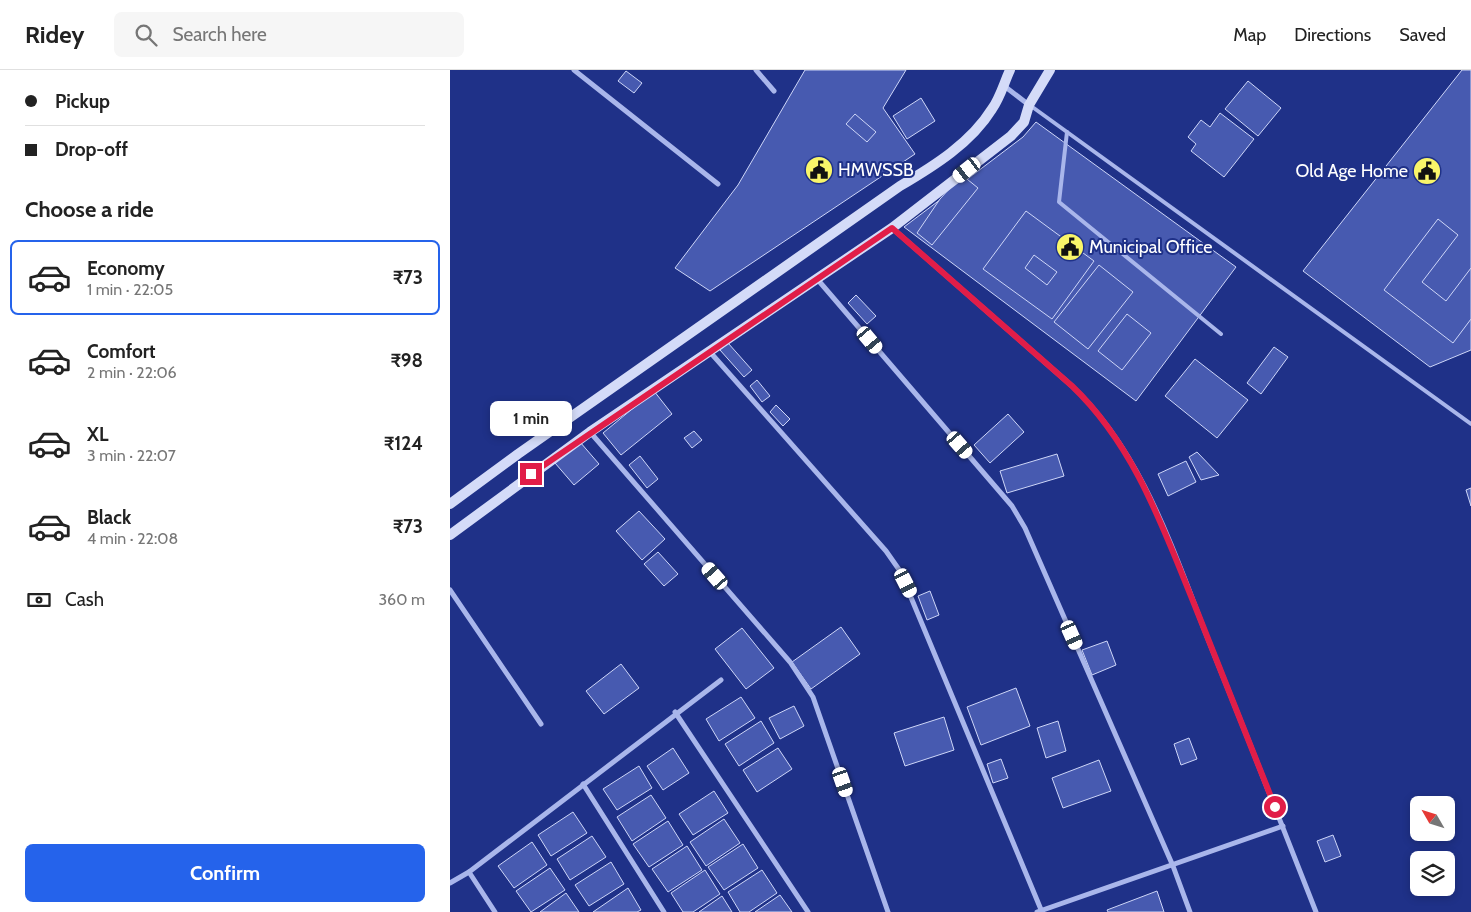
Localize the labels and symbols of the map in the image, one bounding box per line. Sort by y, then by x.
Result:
public building icon: HMWSSB [804,155,834,185]
car [950,155,983,185]
public building icon: Old Age Home [1412,156,1442,186]
place label: HMWSSB [838,159,914,181]
place label: Old Age Home [1296,160,1408,182]
public building icon: Municipal Office [1055,232,1085,262]
place label: Municipal Office [1089,236,1212,258]
car [854,324,885,356]
callout: 1 min [490,402,572,436]
car [944,429,975,461]
route end [520,463,542,485]
car [699,560,730,592]
car [892,566,919,600]
car [1059,618,1084,652]
car [831,765,854,799]
route start [1264,796,1286,818]
north arrow [1410,796,1455,841]

